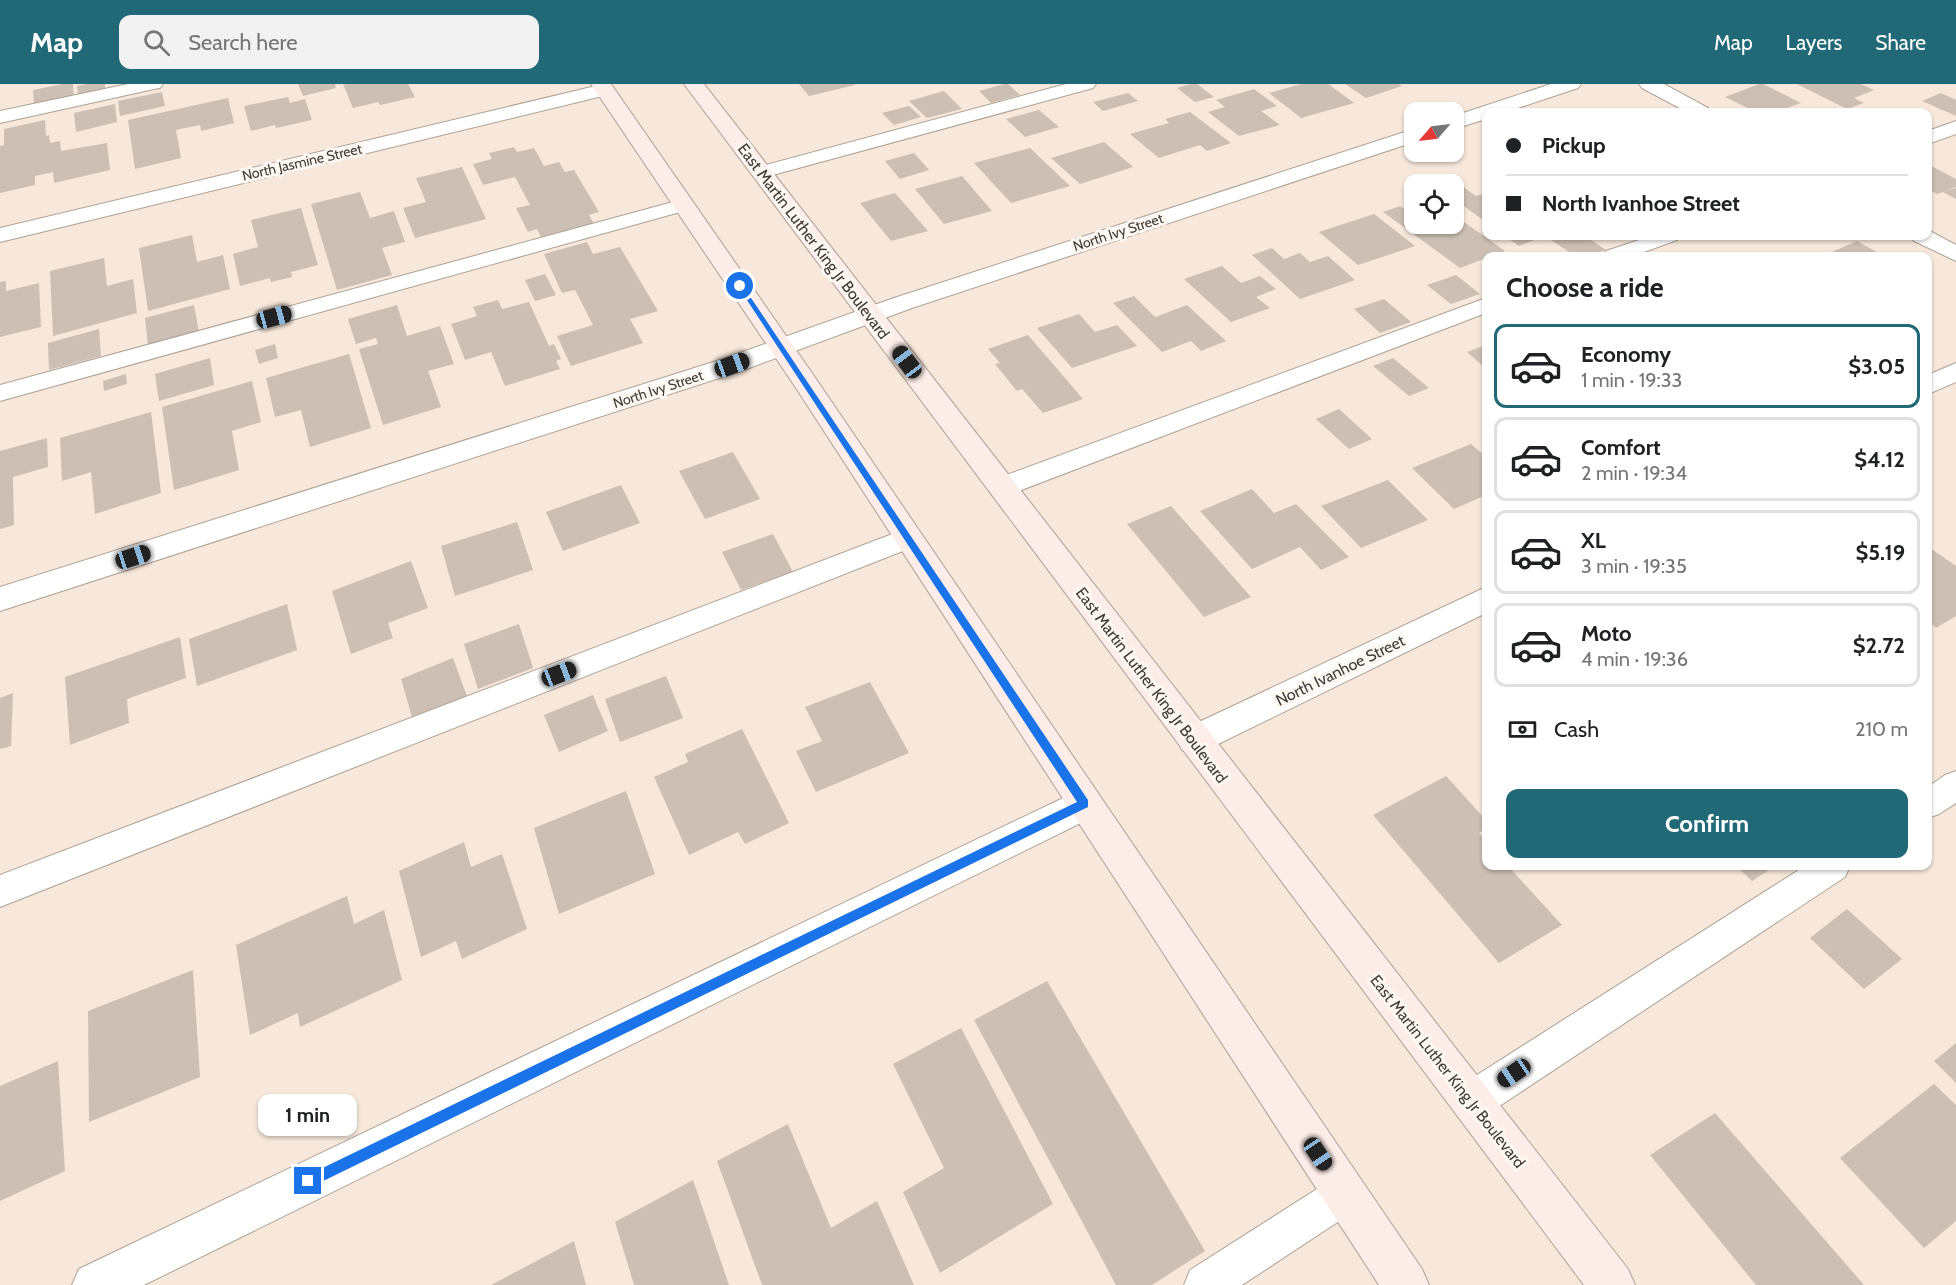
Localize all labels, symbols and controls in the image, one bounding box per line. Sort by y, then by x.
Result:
search box [119,15,539,69]
text: Map [30,25,83,59]
icon: search [140,26,173,59]
text: Search here [188,29,297,56]
text: Map [1714,30,1753,55]
text: Layers [1786,30,1842,55]
text: Share [1875,30,1926,55]
north arrow [1404,102,1464,162]
map controls [1404,102,1464,234]
text: Pickup [1542,132,1606,159]
street label: North Jasmine Street [240,139,364,185]
street label: East Martin Luther King Jr Boulevard [734,140,893,343]
button: locate [1404,174,1464,234]
text: North Ivanhoe Street [1542,190,1740,217]
street label: North Ivy Street [1071,209,1166,255]
text: Choose a ride [1506,271,1664,304]
route start [726,272,753,299]
car [254,304,294,330]
icon: car [1509,339,1563,393]
text: Economy [1581,341,1671,368]
car [889,342,925,382]
car [712,350,752,380]
text: $3.05 [1848,353,1905,380]
street label: North Ivy Street [611,366,706,412]
text: 1 min · 19:33 [1581,368,1682,392]
icon: car [1509,432,1563,486]
text: Comfort [1581,434,1660,461]
text: $4.12 [1854,446,1905,473]
text: 2 min · 19:34 [1581,461,1687,485]
icon: car [1509,525,1563,579]
text: XL [1581,527,1606,554]
text: $5.19 [1855,539,1905,566]
car [113,543,153,571]
text: 3 min · 19:35 [1581,554,1687,578]
street label: East Martin Luther King Jr Boulevard [1072,584,1231,787]
icon: car [1509,618,1563,672]
text: Moto [1581,620,1632,647]
street label: North Ivanhoe Street [1273,631,1408,710]
text: $2.72 [1853,632,1905,659]
text: 4 min · 19:36 [1581,647,1688,671]
car [539,659,579,689]
icon: cash [1506,713,1539,746]
text: Cash [1554,716,1599,743]
text: 210 m [1855,717,1908,741]
button: Confirm [1506,789,1908,858]
street label: East Martin Luther King Jr Boulevard [1366,971,1529,1172]
car [1494,1055,1534,1091]
callout: 1 min [258,1094,358,1136]
text: 1 min [285,1103,330,1127]
car [1300,1134,1336,1174]
route end [294,1167,321,1194]

